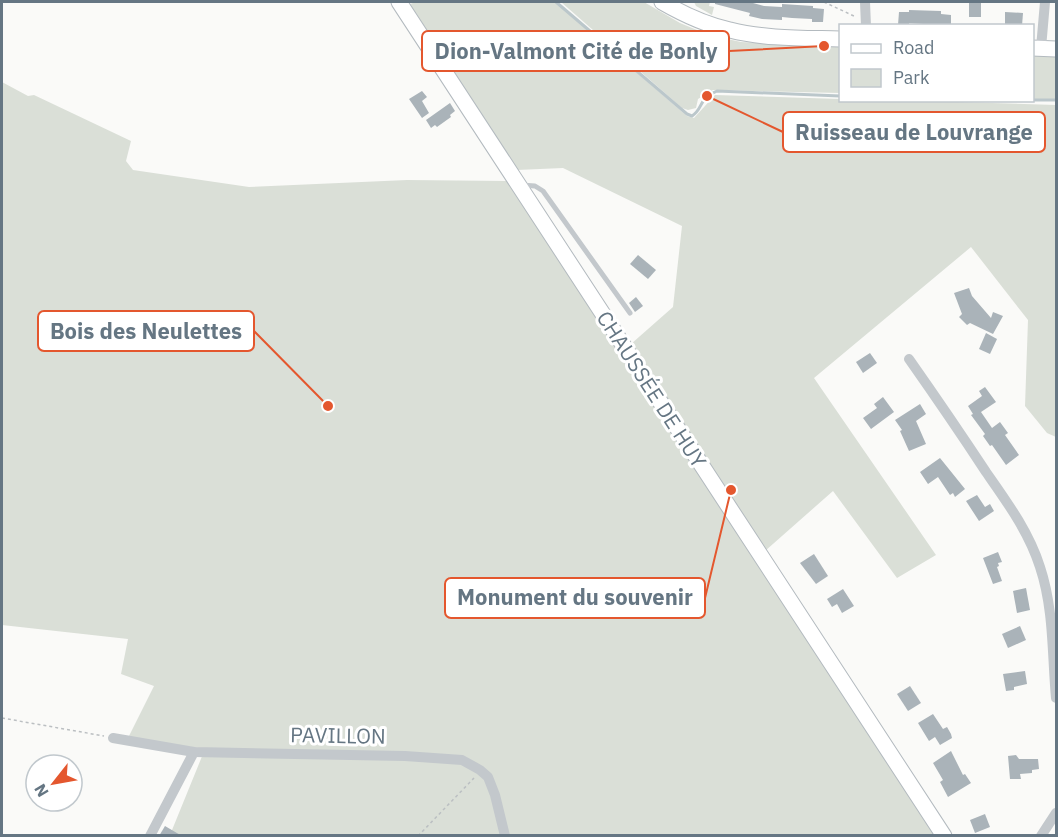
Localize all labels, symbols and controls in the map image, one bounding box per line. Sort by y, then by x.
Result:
legend [839,24,1034,102]
callout: Dion-Valmont Cité de Bonly [422,31,729,71]
text: Dion-Valmont Cité de Bonly [435,36,718,65]
text: Road [893,36,934,59]
text: Park [893,66,930,89]
callout: Ruisseau de Louvrange [783,112,1045,152]
text: Ruisseau de Louvrange [795,117,1033,146]
street label: CHAUSSÉE DE HUY [591,305,714,473]
callout: Bois des Neulettes [38,311,254,351]
text: Bois des Neulettes [50,316,242,345]
callout: Monument du souvenir [445,578,705,618]
text: Monument du souvenir [457,582,693,611]
street label: PAVILLON [290,720,386,750]
north arrow [24,753,84,813]
text: N [30,781,53,801]

